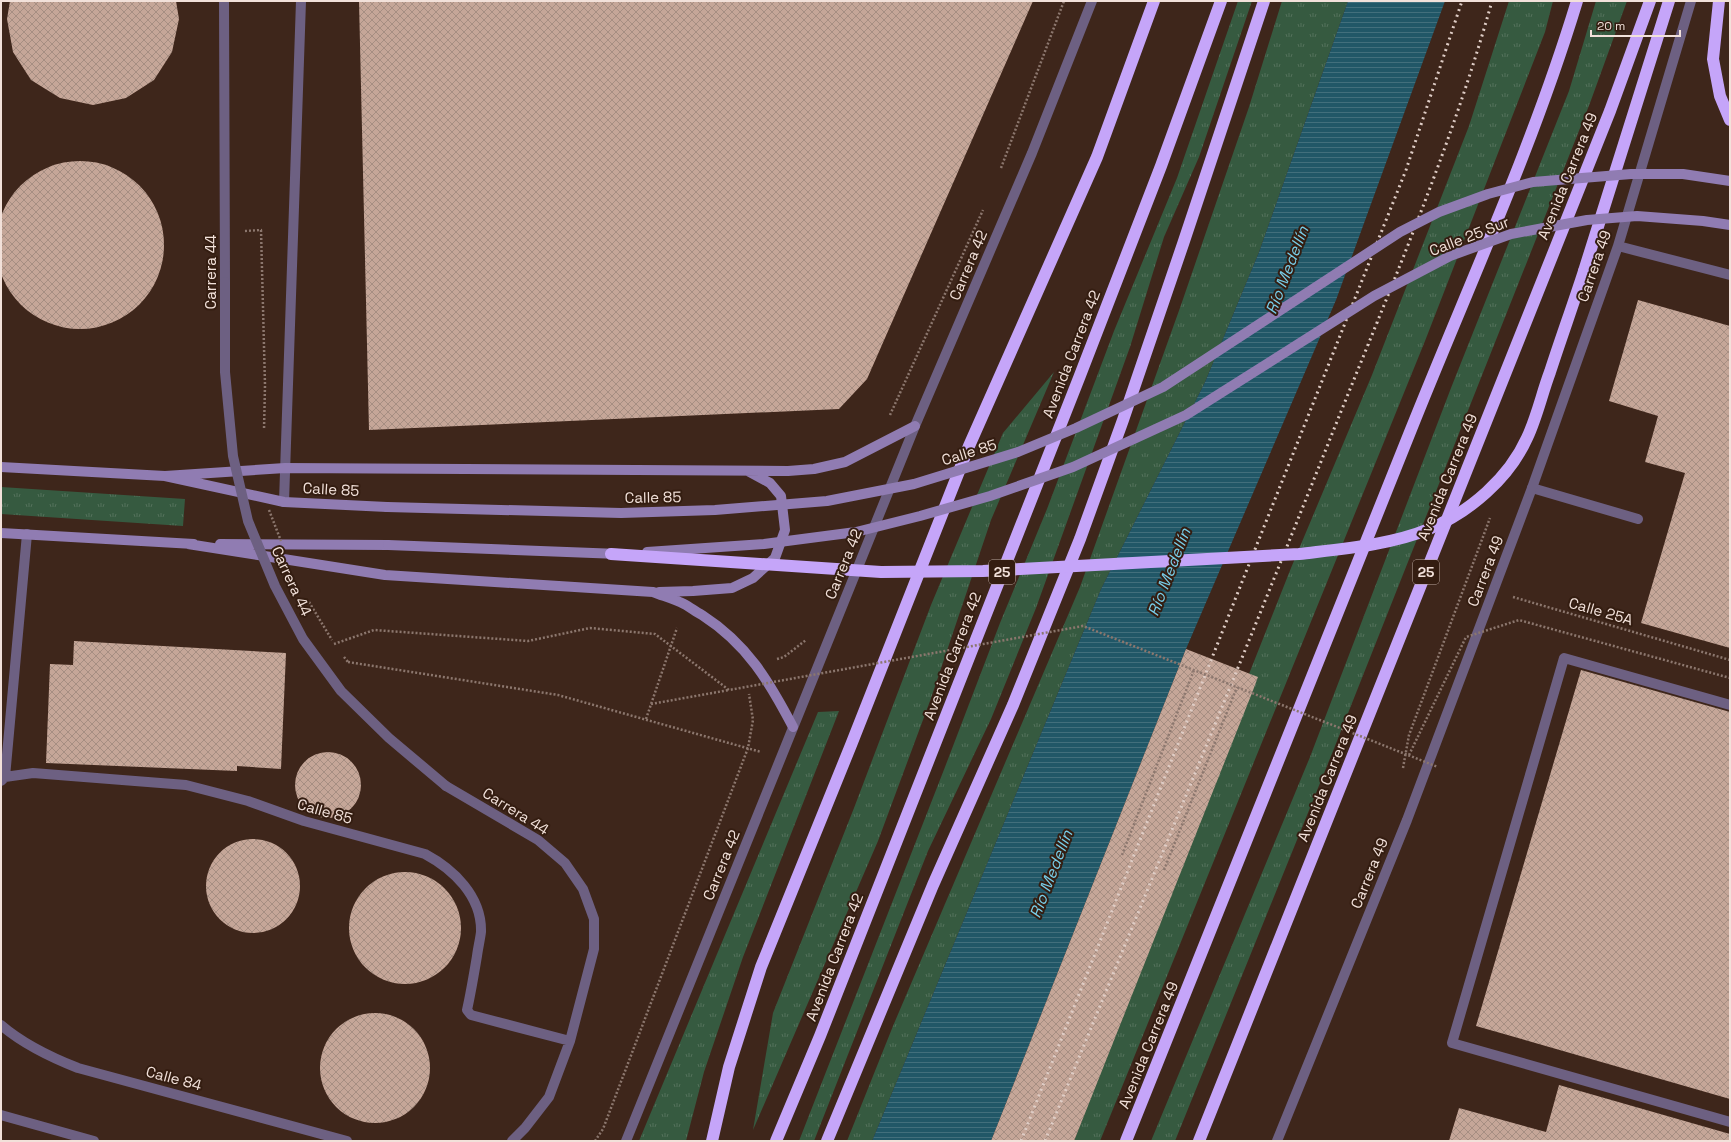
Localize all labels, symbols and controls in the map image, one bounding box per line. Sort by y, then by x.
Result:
scale bar [1591,12,1680,38]
text: 20 m [1597,18,1625,34]
street label: Avenida Carrera 49 [1533,110,1601,242]
street label: Calle 25 Sur [1426,212,1512,260]
water label: Río Medellín [1261,222,1314,317]
street label: Carrera 42 [945,227,991,303]
street label: Carrera 49 [1573,228,1615,304]
street label: Carrera 44 [201,235,220,309]
street label: Avenida Carrera 42 [1038,287,1104,421]
street label: Avenida Carrera 49 [1413,411,1481,543]
street label: Calle 85 [939,435,999,469]
street label: Calle 85 [302,478,360,500]
street label: Calle 85 [625,487,682,507]
water label: Río Medellín [1143,524,1196,619]
street label: Carrera 42 [820,526,866,602]
street label: Carrera 49 [1463,533,1507,609]
street label: Carrera 44 [268,543,316,619]
road number: 25 [989,560,1015,584]
road number: 25 [1413,560,1439,584]
street label: Avenida Carrera 42 [919,589,985,723]
street label: Calle 25A [1567,593,1636,629]
street label: Avenida Carrera 49 [1293,712,1361,844]
street label: Carrera 44 [479,783,553,839]
street label: Calle 85 [295,794,355,828]
water label: Río Medellín [1025,826,1078,921]
street label: Carrera 42 [698,827,744,903]
street label: Carrera 49 [1346,835,1392,911]
street label: Avenida Carrera 42 [801,890,867,1024]
street label: Avenida Carrera 49 [1114,979,1182,1111]
street label: Calle 84 [144,1061,204,1095]

